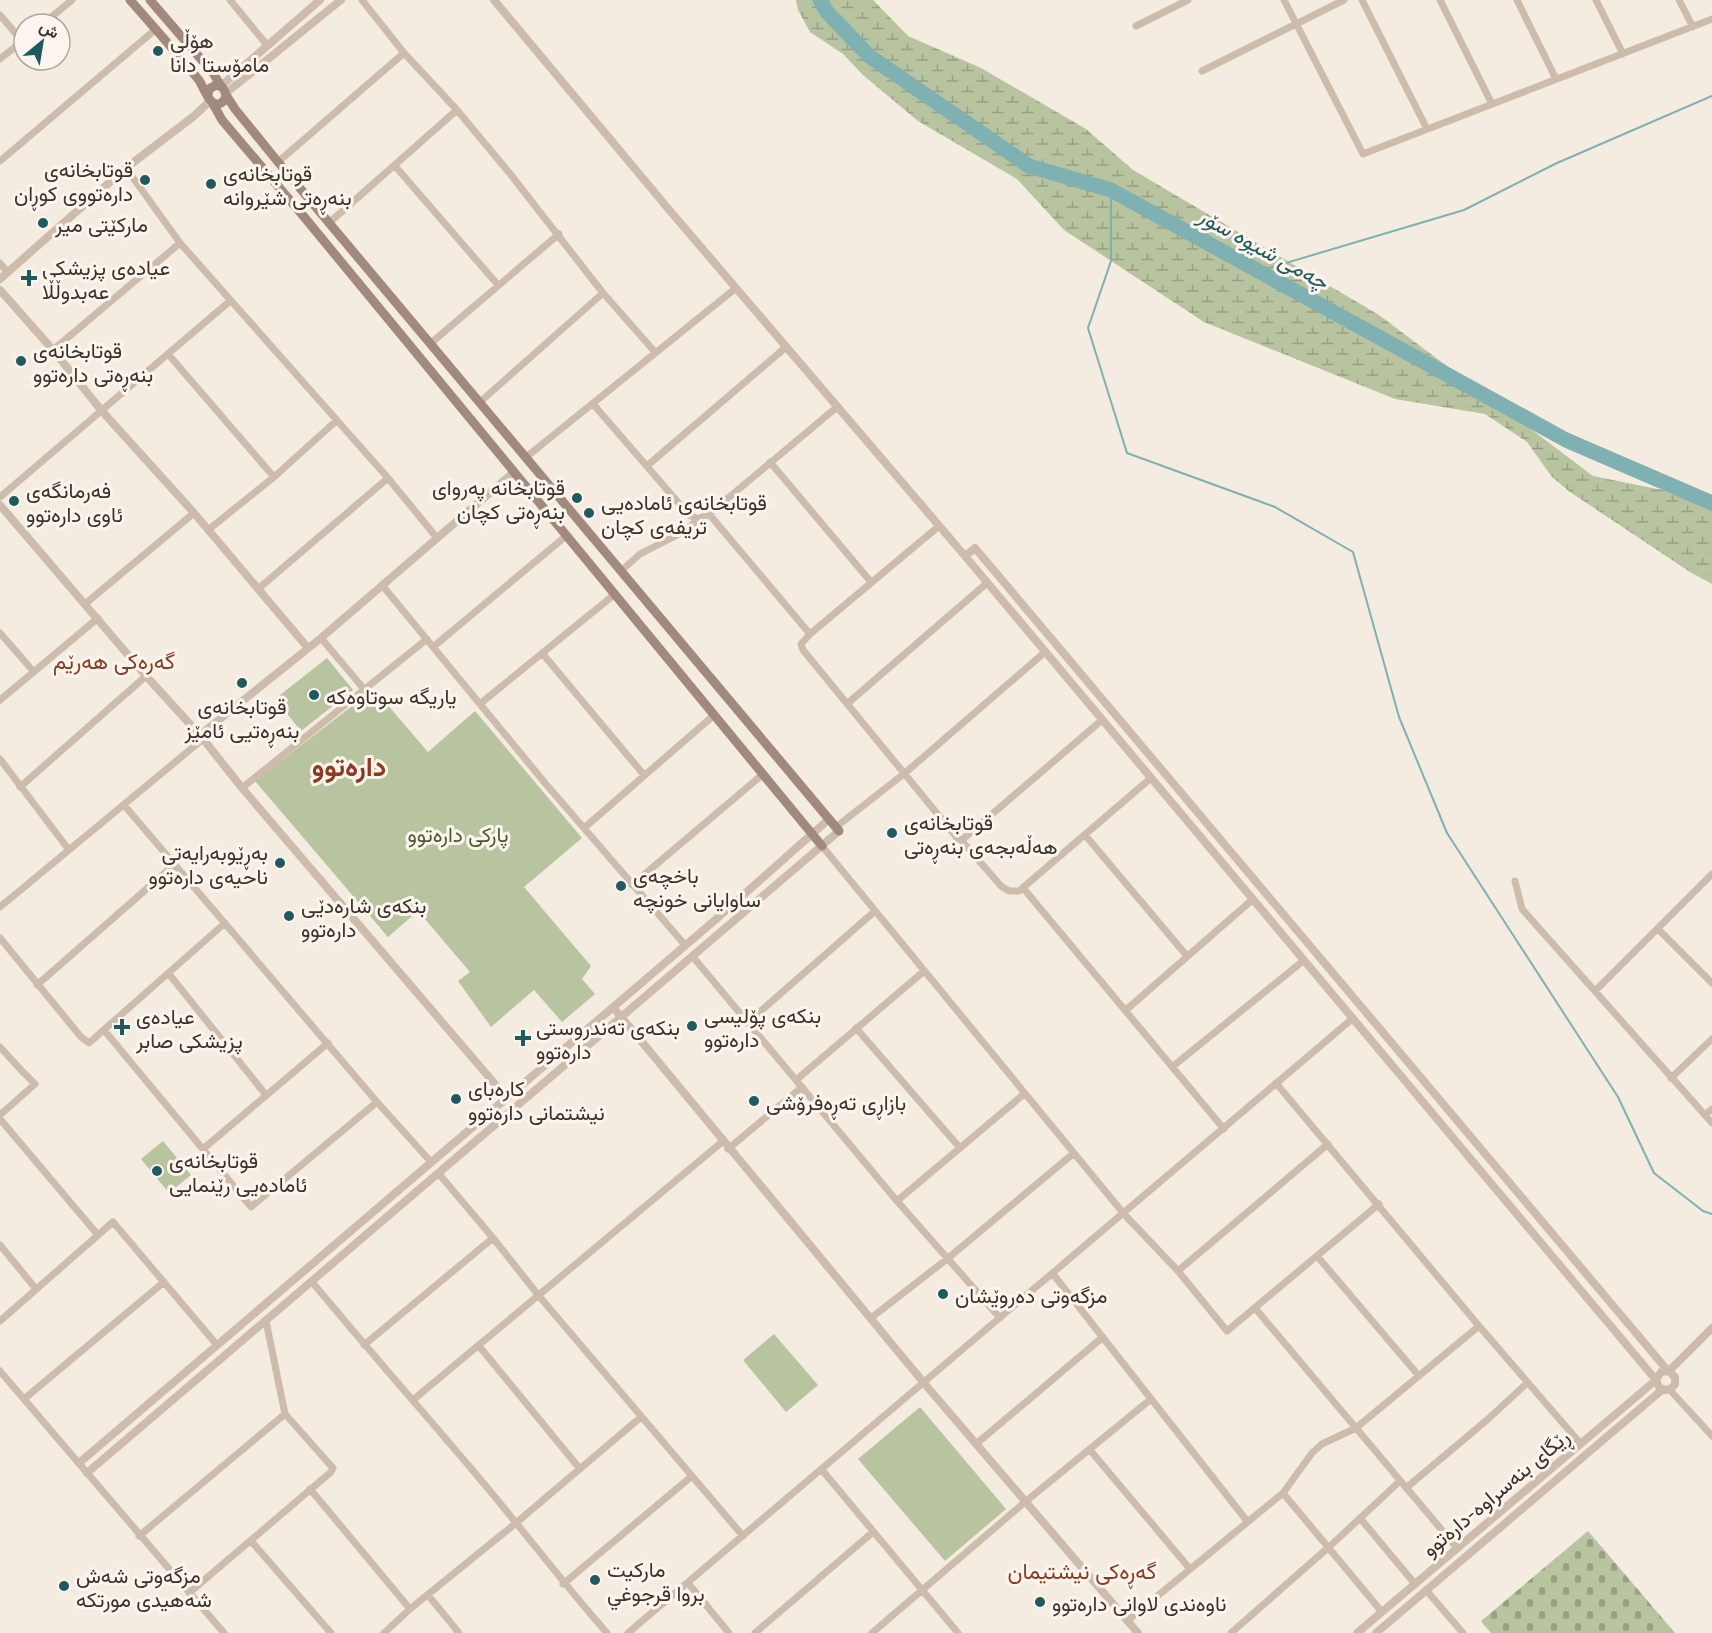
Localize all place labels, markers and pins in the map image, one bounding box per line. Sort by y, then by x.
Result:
place label: هۆڵی مامۆستا دانا [170,27,269,78]
marker: هۆڵی مامۆستا دانا [151,44,165,58]
place label: قوتابخانەی دارەتووی کوڕان [14,156,133,211]
place label: قوتابخانەی بنەڕەتی شێروانە [223,160,352,215]
marker: قوتابخانەی دارەتووی کوڕان [138,173,152,187]
marker: قوتابخانەی بنەڕەتی شێروانە [204,177,218,191]
place label: مارکێتی میر [54,211,148,238]
marker: مارکێتی میر [36,216,50,230]
place label: عیادەی پزیشکی عەبدوڵڵا [42,254,170,305]
marker: عیادەی پزیشکی عەبدوڵڵا [20,269,38,287]
place label: قوتابخانەی بنەڕەتی دارەتوو [33,337,153,392]
marker: قوتابخانەی بنەڕەتی دارەتوو [14,354,28,368]
place label: قوتابخانە پەروای بنەڕەتی کچان [432,474,565,529]
place label: فەرمانگەی ئاوی دارەتوو [26,477,123,528]
place label: قوتابخانەی ئامادەیی تریفەی کچان [601,489,767,541]
marker: قوتابخانە پەروای بنەڕەتی کچان [570,491,584,505]
marker: فەرمانگەی ئاوی دارەتوو [7,494,21,508]
marker: قوتابخانەی ئامادەیی تریفەی کچان [582,506,596,520]
marker: قوتابخانەی بنەڕەتیی ئامێز [235,676,249,690]
place label: یاریگە سوتاوەکە [326,683,456,710]
marker: یاریگە سوتاوەکە [307,688,321,702]
place label: قوتابخانەی بنەڕەتیی ئامێز [183,693,300,748]
place label: قوتابخانەی هەڵەبجەی بنەڕەتی [904,809,1058,864]
marker: قوتابخانەی هەڵەبجەی بنەڕەتی [885,826,899,840]
place label: بەڕێوبەرایەتی ناحیەی دارەتوو [148,839,268,890]
marker: بەڕێوبەرایەتی ناحیەی دارەتوو [273,856,287,870]
place label: باخچەی ساوایانی خونچە [633,862,761,914]
marker: باخچەی ساوایانی خونچە [614,879,628,893]
place label: بنکەی شارەدێی دارەتوو [301,892,427,943]
marker: بنکەی شارەدێی دارەتوو [282,909,296,923]
place label: بنکەی پۆلیسی دارەتوو [704,1002,821,1053]
place label: عیادەی پزیشکی صابر [135,1003,243,1055]
place label: بنکەی تەندروستی دارەتوو [536,1014,680,1065]
marker: عیادەی پزیشکی صابر [113,1018,131,1036]
marker: بنکەی پۆلیسی دارەتوو [685,1019,699,1033]
marker: بنکەی تەندروستی دارەتوو [514,1029,532,1047]
place label: کارەبای نیشتمانی دارەتوو [468,1075,605,1126]
place label: بازاڕی تەڕەفرۆشی [766,1089,906,1120]
marker: کارەبای نیشتمانی دارەتوو [449,1092,463,1106]
marker: بازاڕی تەڕەفرۆشی [747,1094,761,1108]
place label: قوتابخانەی ئامادەیی رێنمایی [169,1147,307,1198]
marker: قوتابخانەی ئامادەیی رێنمایی [150,1164,164,1178]
place label: مزگەوتی دەروێشان [955,1282,1107,1309]
marker: مزگەوتی دەروێشان [936,1287,950,1301]
place label: ماركيت بروا قرجوغي [607,1556,705,1611]
place label: مزگەوتی شەش شەهیدی مورتکە [76,1562,212,1613]
marker: ماركيت بروا قرجوغي [588,1573,602,1587]
marker: مزگەوتی شەش شەهیدی مورتکە [57,1579,71,1593]
place label: ناوەندی لاوانی دارەتوو [1052,1590,1226,1617]
marker: ناوەندی لاوانی دارەتوو [1033,1595,1047,1609]

